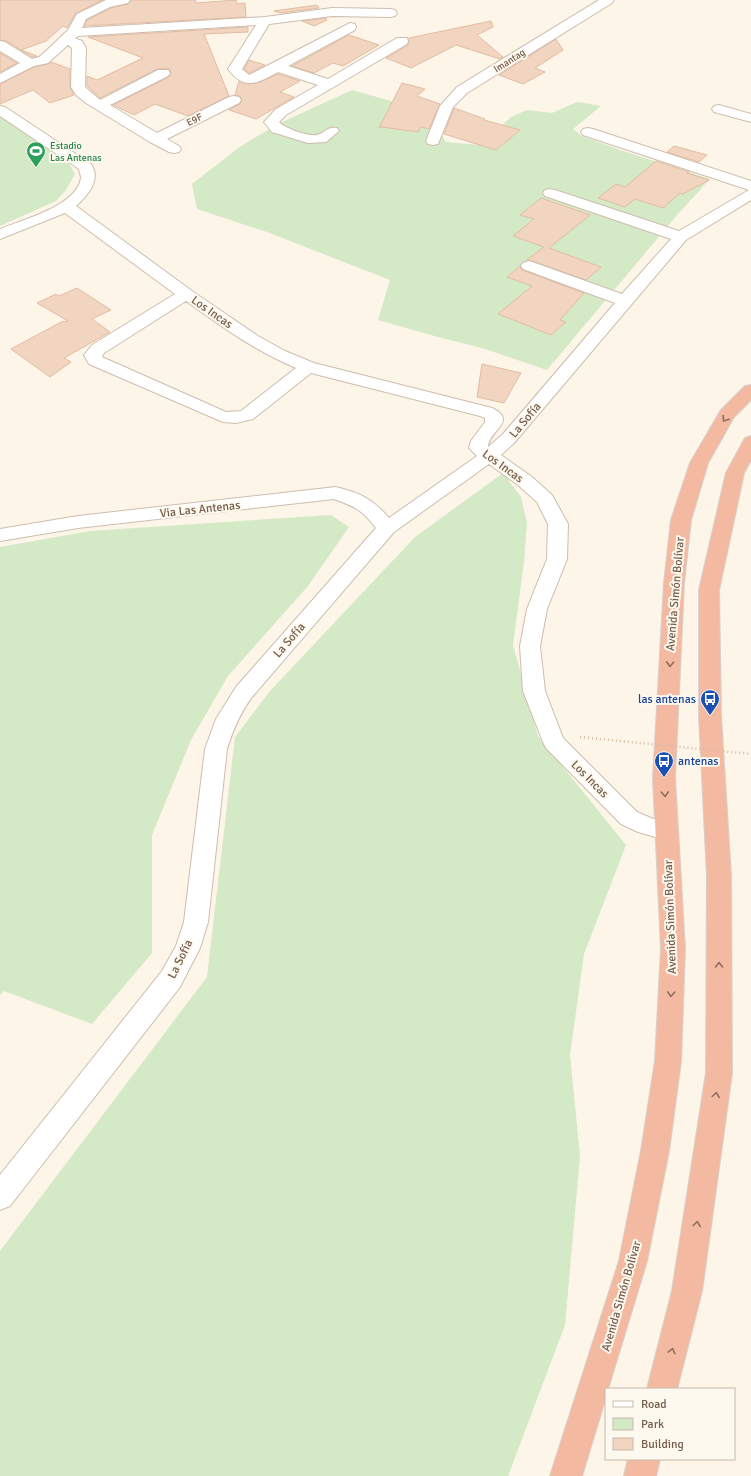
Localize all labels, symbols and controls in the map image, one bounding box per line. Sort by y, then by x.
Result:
street label: Imantag [491,46,528,75]
street label: E9F [184,111,204,129]
sports icon: Estadio Las Antenas [25,140,47,168]
place label: Estadio Las Antenas [50,140,102,164]
street label: Los Incas [188,293,235,332]
street label: La Sofía [506,400,544,441]
one-way arrow [722,415,729,422]
street label: Los Incas [479,446,526,486]
street label: Via Las Antenas [159,498,241,521]
street label: Avenida Simón Bolívar [663,536,688,652]
street label: La Sofía [270,620,309,661]
one-way arrow [665,661,674,667]
bus stop icon: las antenas [699,688,721,716]
place label: las antenas [638,692,696,707]
bus stop icon: antenas [653,750,675,778]
place label: antenas [678,754,719,769]
street label: Los Incas [568,757,612,801]
one-way arrow [660,791,669,797]
street label: Avenida Simón Bolívar [661,859,680,974]
street label: La Sofía [165,937,196,981]
one-way arrow [715,962,723,968]
one-way arrow [667,991,675,997]
one-way arrow [711,1092,720,1098]
one-way arrow [692,1221,701,1227]
street label: Avenida Simón Bolívar [599,1239,645,1353]
one-way arrow [667,1348,676,1355]
legend [605,1388,735,1460]
text: Road [641,1397,667,1412]
text: Park [641,1417,664,1432]
text: Building [641,1437,684,1452]

